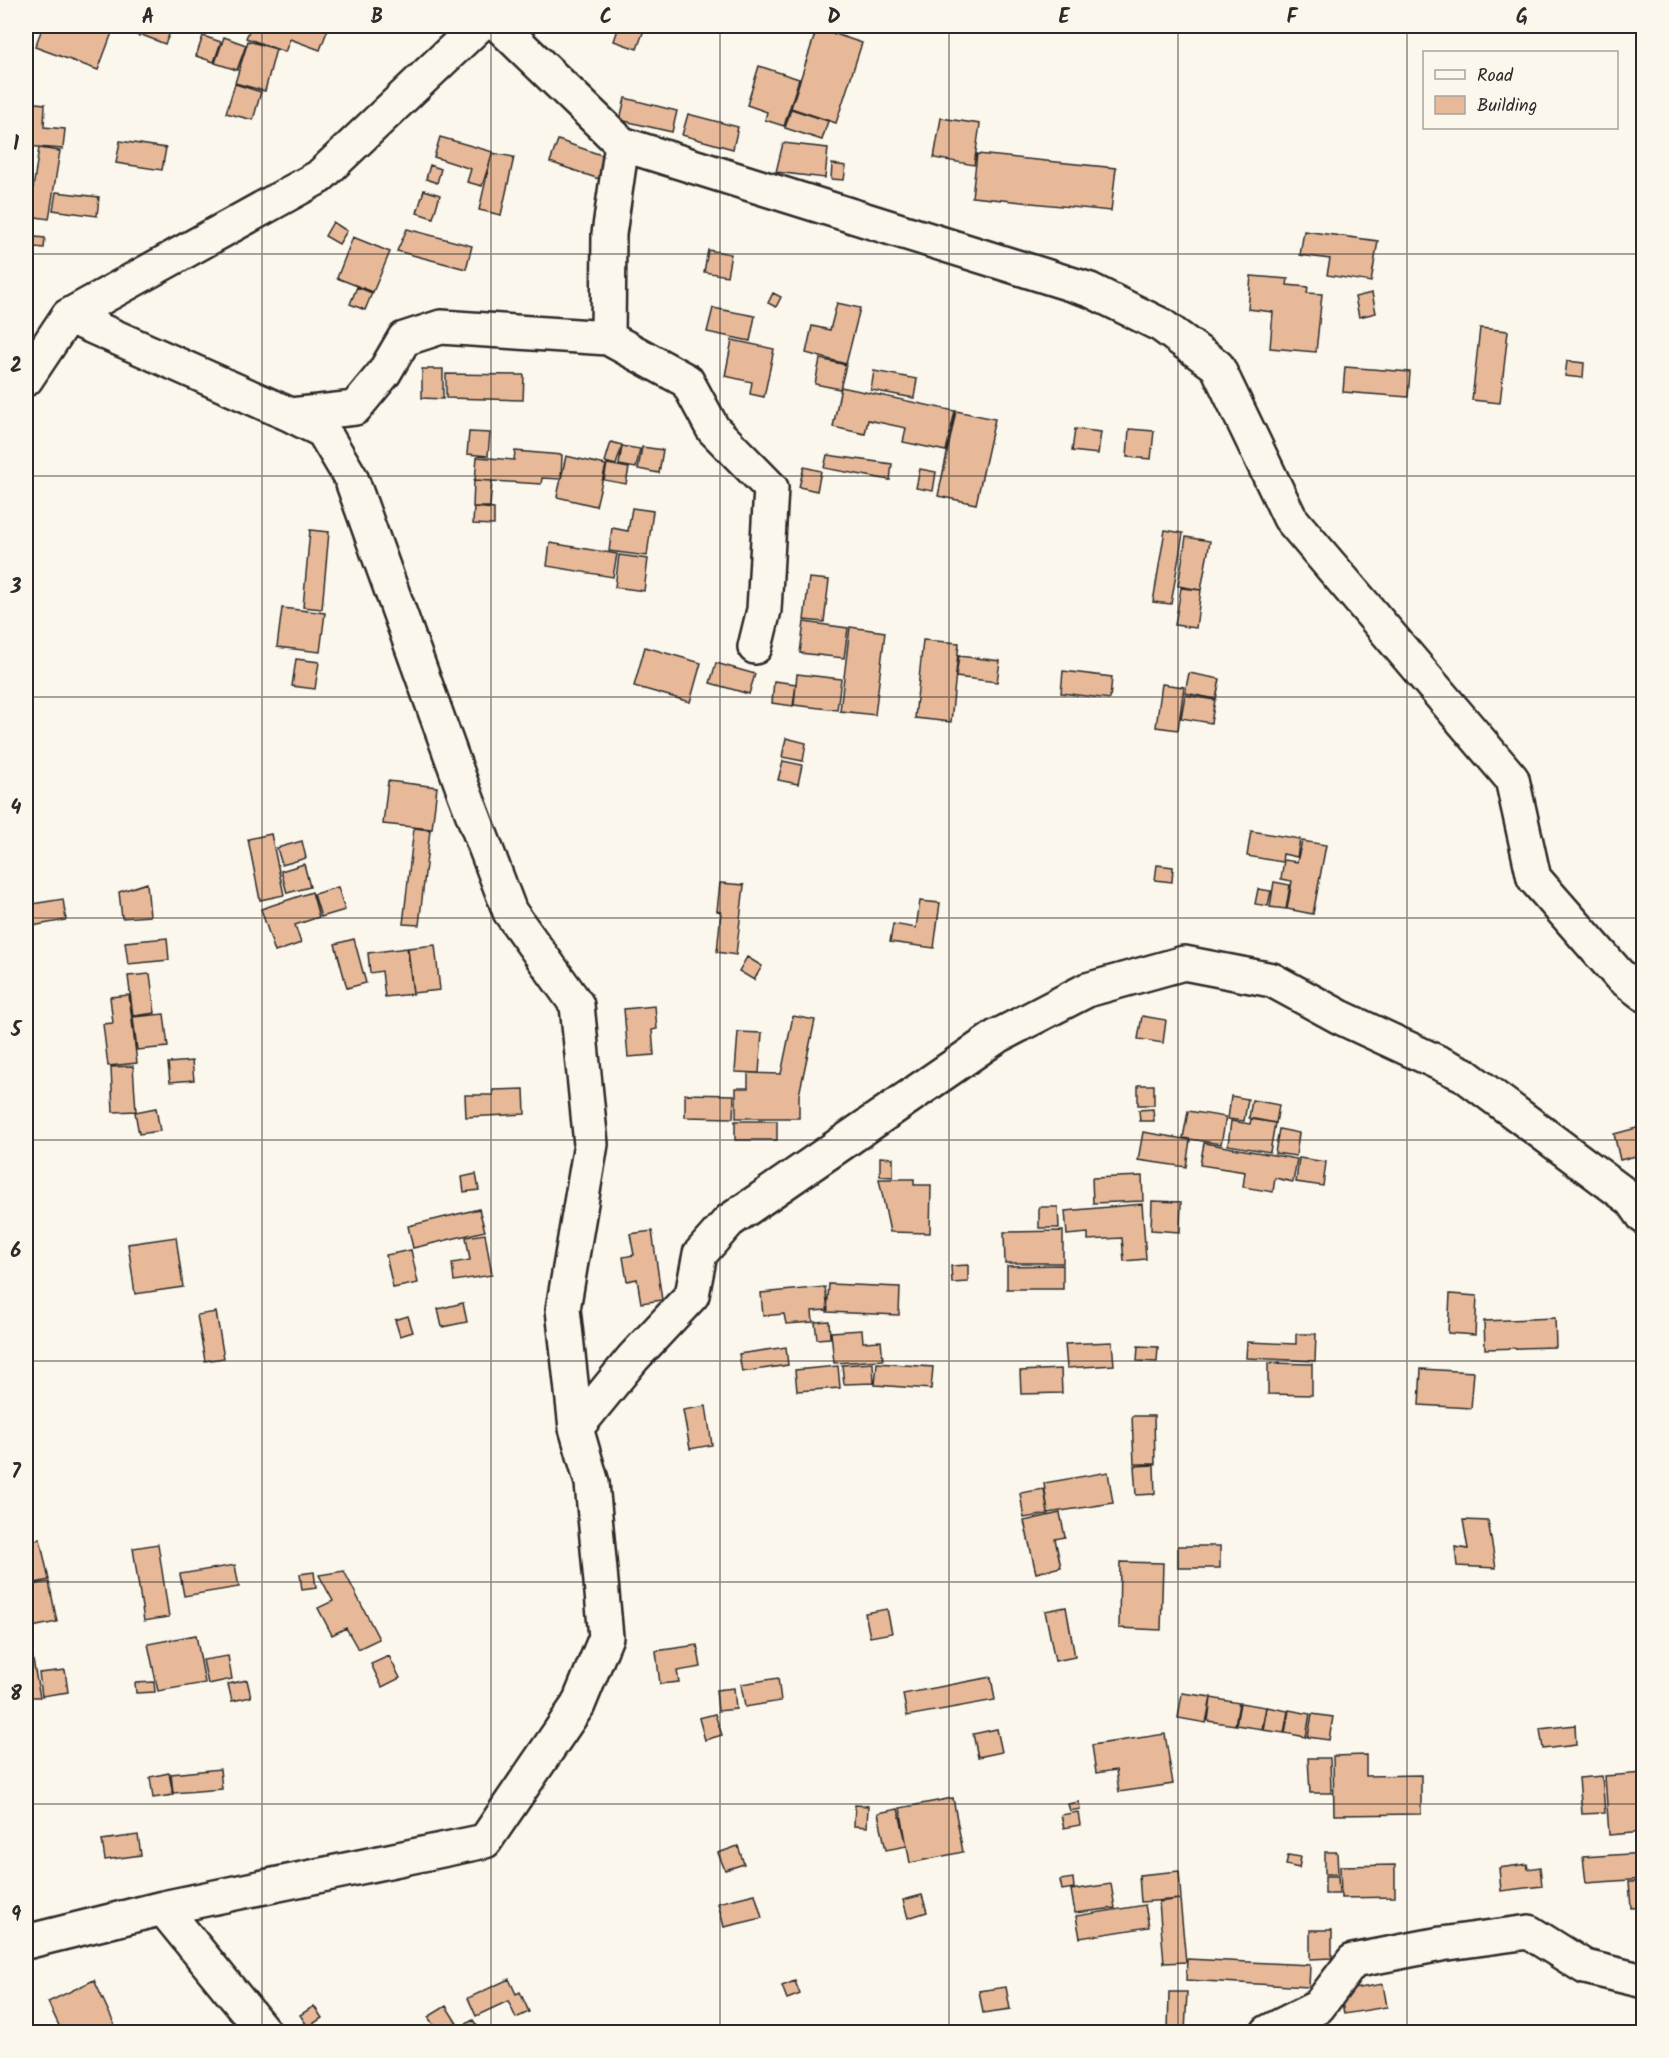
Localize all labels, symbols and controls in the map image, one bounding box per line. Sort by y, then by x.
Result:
text: A [142,2,154,34]
text: B [371,2,383,34]
text: C [600,2,612,34]
text: D [827,2,841,34]
text: E [1058,2,1070,34]
text: F [1287,2,1299,34]
text: G [1516,2,1528,34]
legend [1423,51,1618,129]
text: Road [1477,62,1514,91]
text: Building [1477,92,1537,121]
text: 1 [13,129,19,161]
text: 2 [10,351,22,383]
text: 3 [10,572,22,604]
text: 4 [11,793,22,825]
text: 5 [10,1015,23,1047]
text: 6 [11,1236,22,1268]
text: 7 [11,1457,21,1489]
text: 8 [10,1679,22,1711]
text: 9 [11,1900,21,1932]

